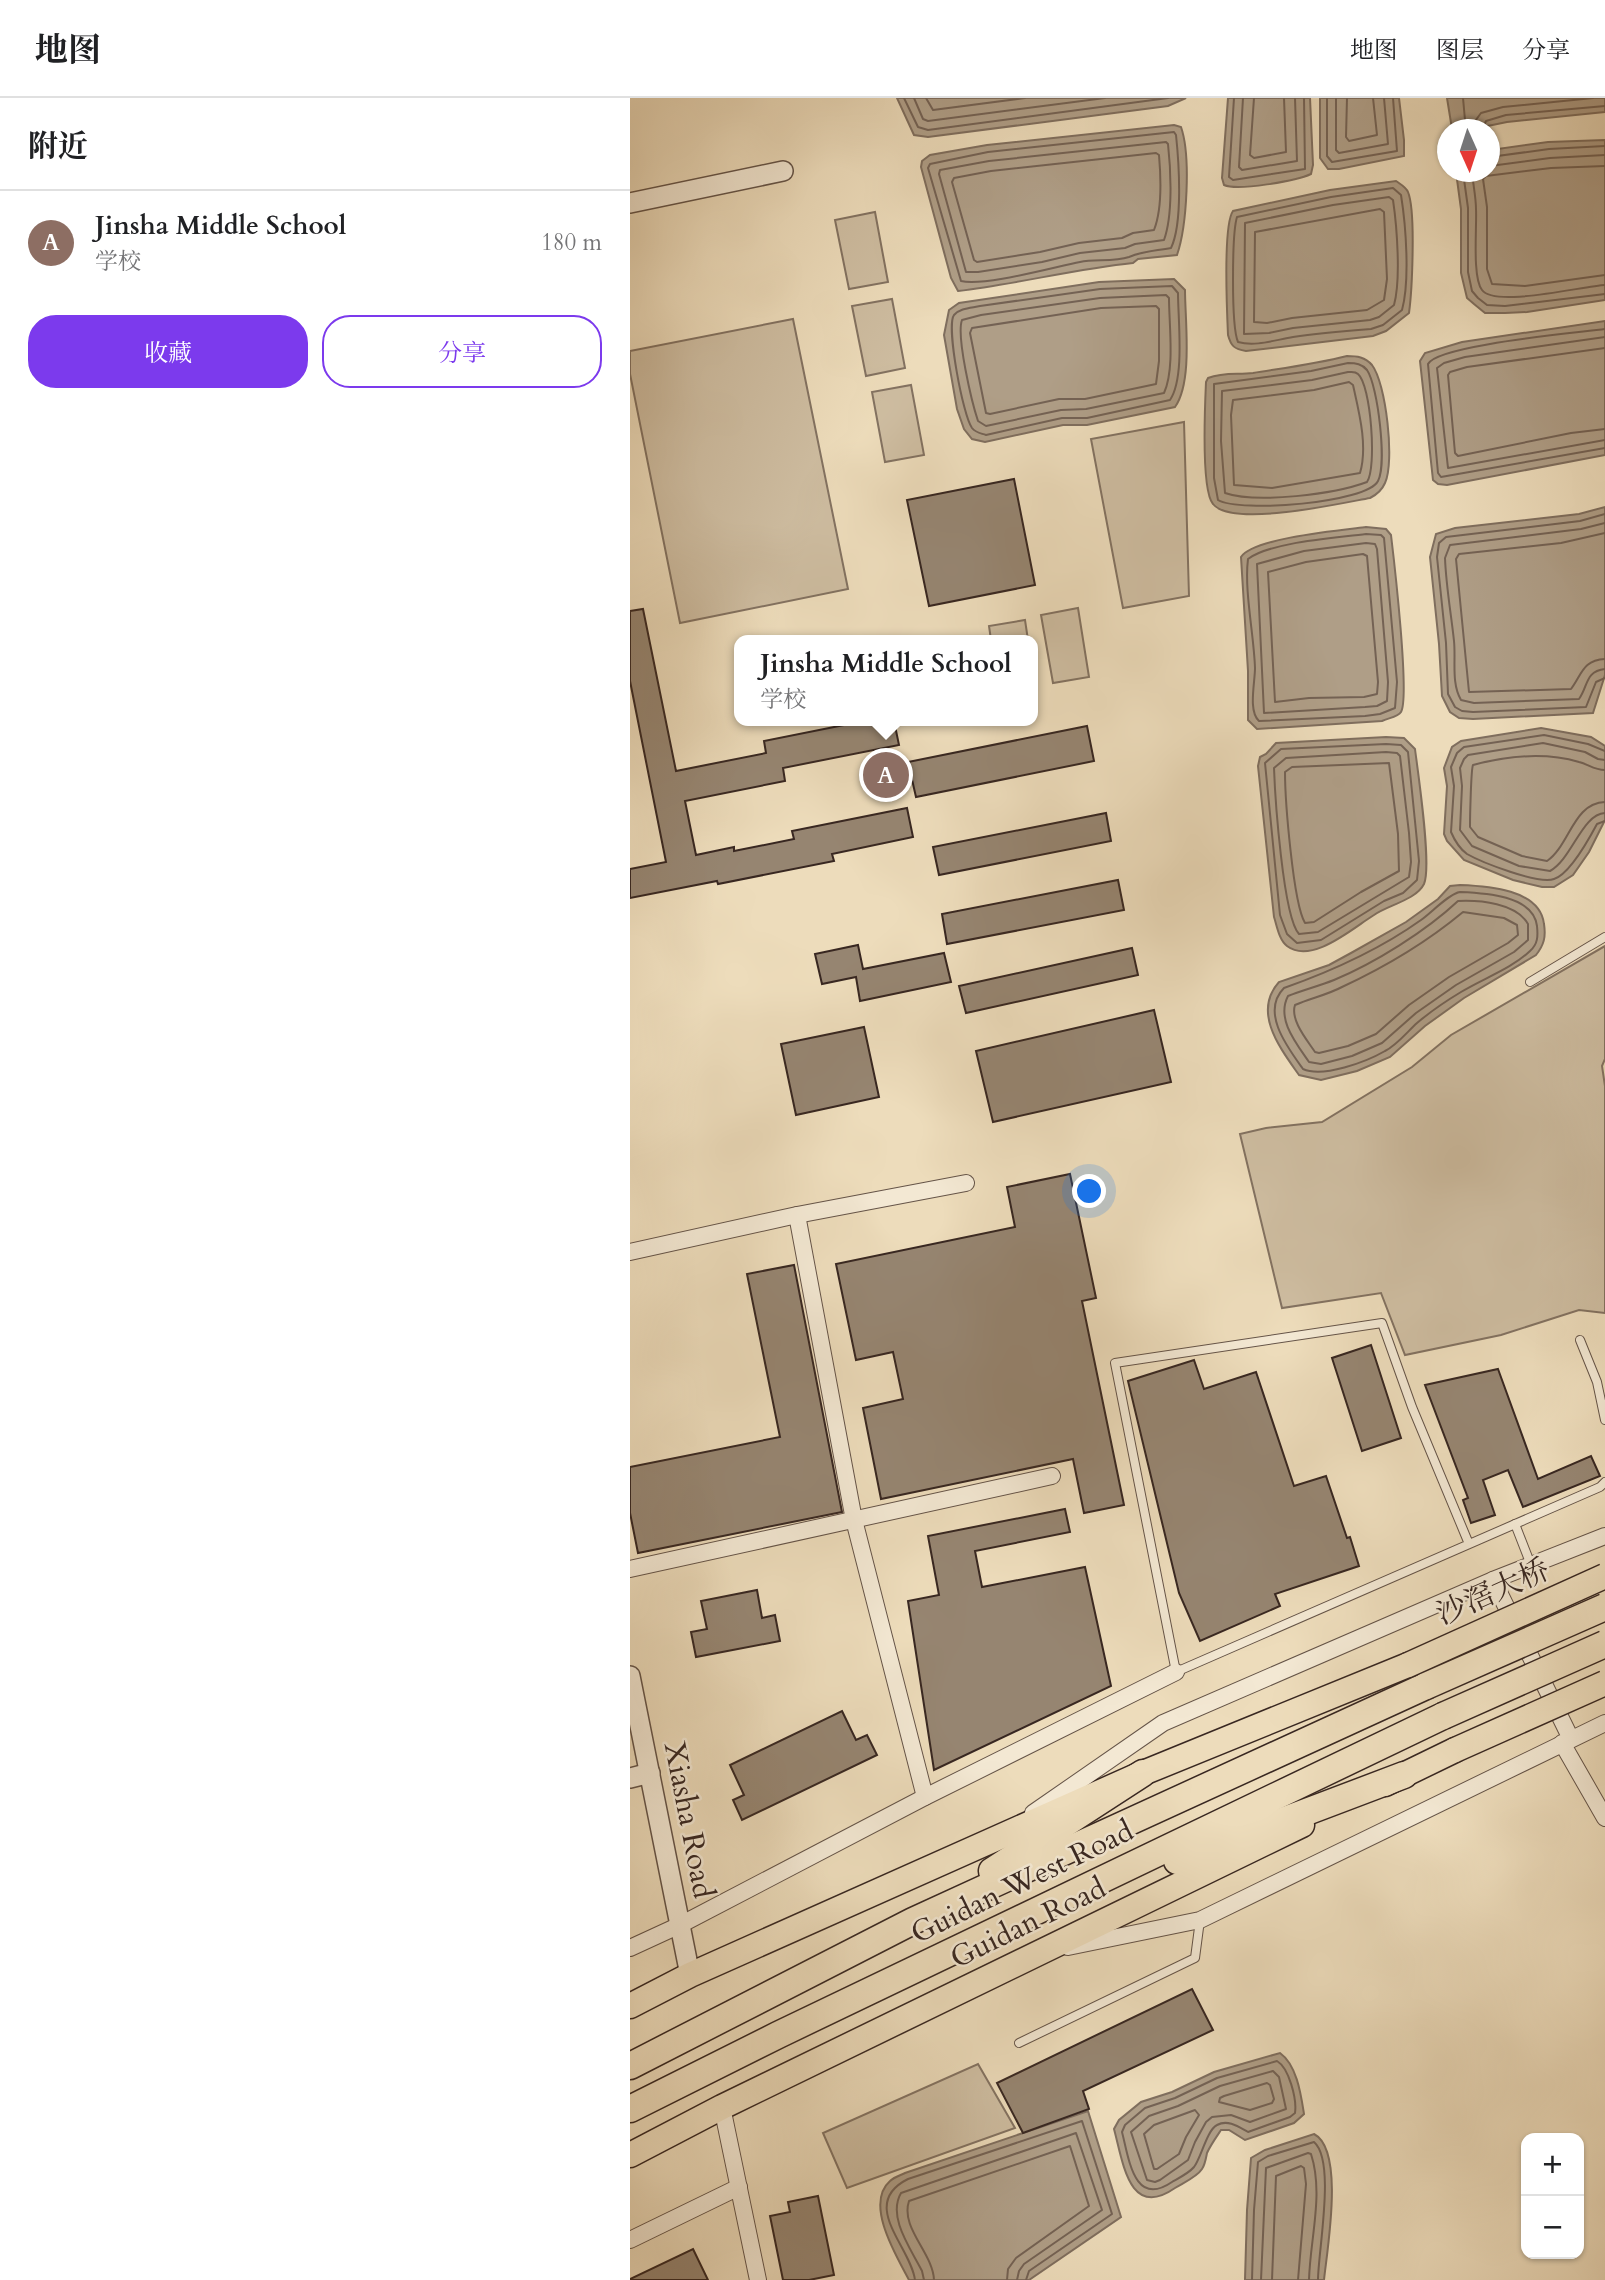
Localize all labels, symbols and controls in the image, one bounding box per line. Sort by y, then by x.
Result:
text: 地图 [35,28,101,73]
text: 地图 [1350,34,1398,67]
text: 图层 [1436,34,1484,67]
text: 分享 [1522,34,1570,67]
north arrow [1437,119,1500,182]
text: 附近 [28,126,88,167]
text: Jinsha Middle School [95,208,346,243]
text: A [42,227,60,258]
text: 180 m [541,227,602,258]
text: 学校 [95,246,141,277]
button: 收藏 [28,315,308,388]
button: 分享 [322,315,602,388]
popup [734,635,1038,726]
text: Jinsha Middle School [760,646,1012,681]
text: 学校 [760,684,806,715]
pin: A [863,749,909,801]
your location [1072,1174,1106,1208]
street label: 沙滘大桥 [1430,1549,1556,1635]
street label: Xiasha Road [654,1738,724,1902]
street label: Guidan West Road [904,1810,1140,1954]
street label: Guidan Road [943,1868,1113,1978]
map controls [1521,2133,1584,2259]
button: + [1521,2133,1584,2196]
button: − [1521,2196,1584,2259]

